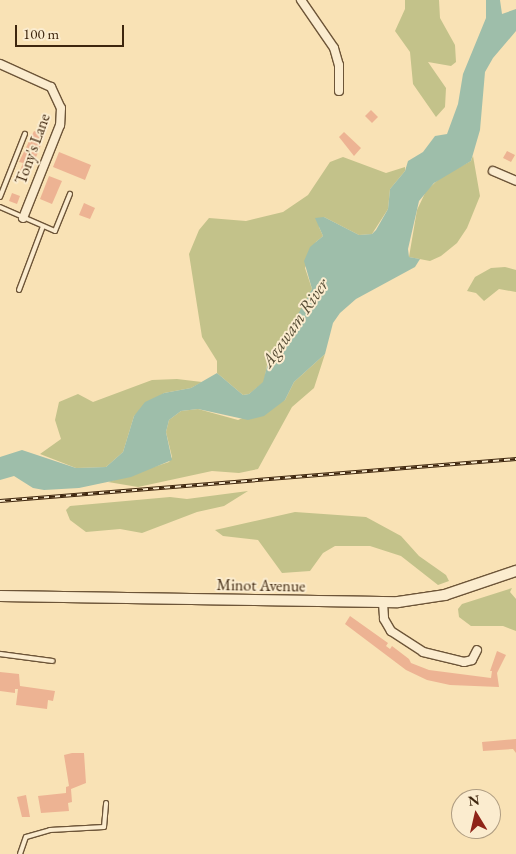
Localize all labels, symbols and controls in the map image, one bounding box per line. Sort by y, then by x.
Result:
scale bar [18,15,126,47]
text: 100 m [23,24,59,43]
street label: Tony's Lane [11,111,55,187]
water label: Agawam River [257,275,333,371]
street label: Minot Avenue [216,576,306,596]
north arrow [451,789,501,839]
text: N [467,790,481,810]

